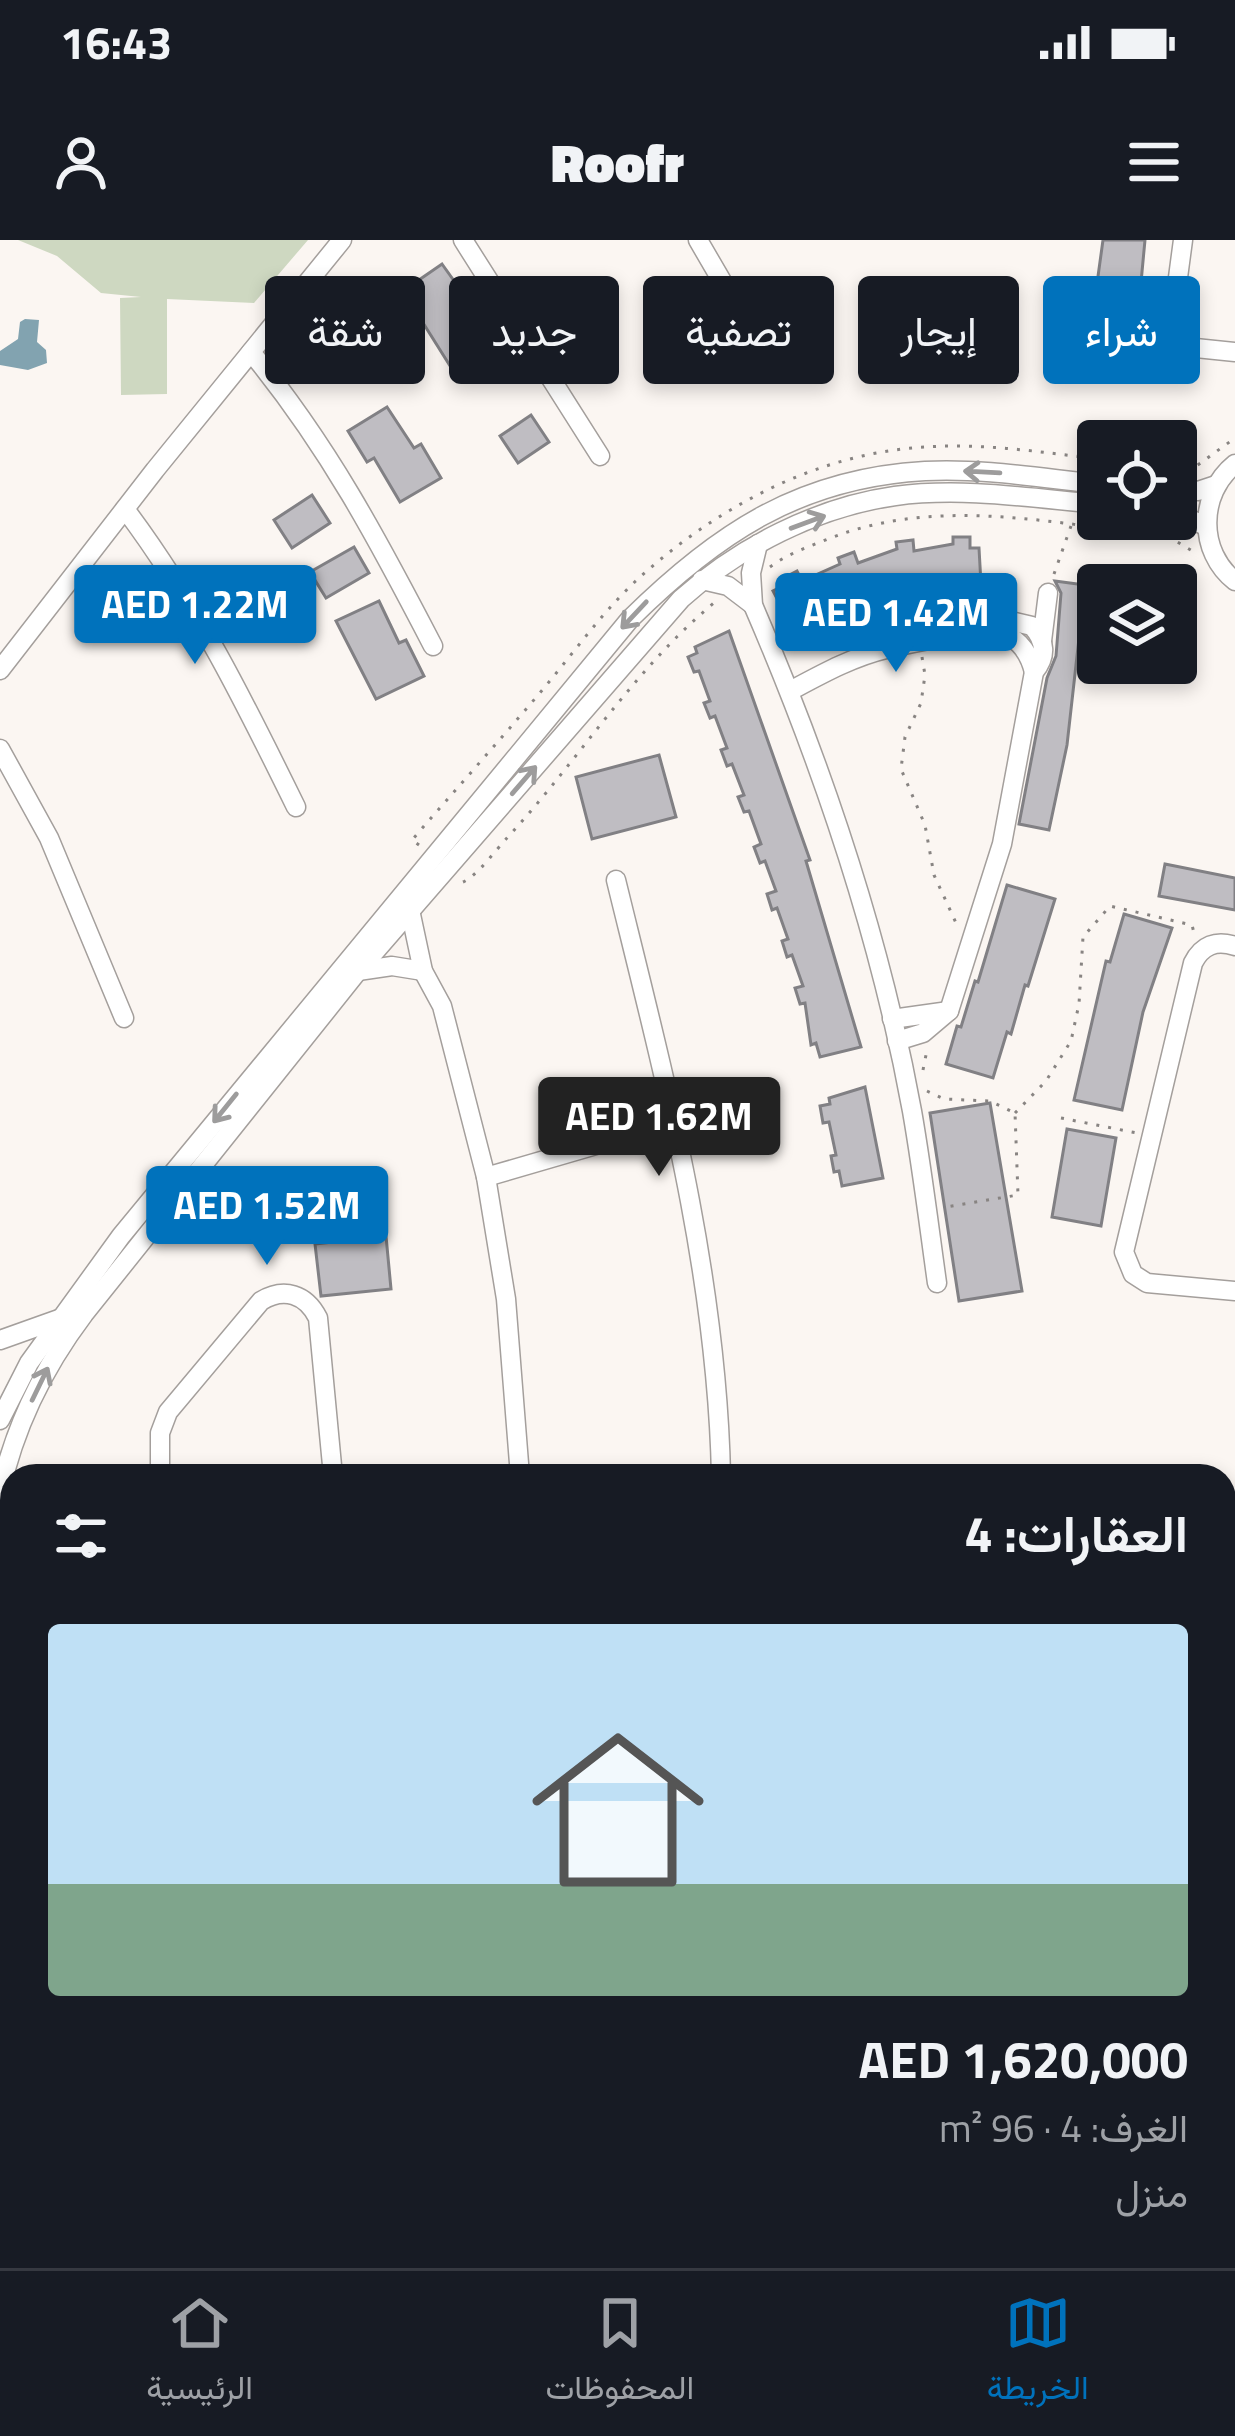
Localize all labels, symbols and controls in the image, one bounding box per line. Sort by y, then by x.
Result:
text: 16:43 [60,8,172,76]
text: Roofr [551,121,684,203]
icon: person [48,129,114,195]
icon: menu [1121,129,1187,195]
chip: شقة [265,276,425,384]
chip: جديد [449,276,619,384]
chip: تصفية [643,276,834,384]
chip: إيجار [858,276,1019,384]
chip: شراء [1043,276,1200,384]
map controls [1077,420,1197,684]
button: locate [1077,420,1197,540]
one-way arrow [963,460,1002,483]
one-way arrow [789,510,826,531]
button: layers [1077,564,1197,684]
pin: AED 1.22M [58,565,332,667]
pin: AED 1.42M [759,573,1033,675]
text: AED 1.22M [101,574,289,633]
text: AED 1.42M [802,582,990,641]
one-way arrow [621,600,649,630]
one-way arrow [509,765,537,796]
pin: AED 1.62M [522,1077,796,1179]
text: AED 1.62M [565,1086,753,1145]
one-way arrow [212,1092,240,1123]
pin: AED 1.52M [130,1166,404,1268]
text: AED 1.52M [173,1175,361,1234]
one-way arrow [30,1366,53,1402]
text: العقارات: 4 [964,1494,1188,1572]
icon: filters [48,1503,114,1569]
icon: home [510,1702,726,1918]
text: AED 1,620,000 [859,2020,1188,2098]
text: الغرف: 4 · 96 m² [939,2098,1188,2157]
text: منزل [1115,2163,1188,2222]
tab: الرئيسية [146,2290,253,2417]
tab: المحفوظات [546,2290,694,2417]
tab: الخريطة [987,2290,1089,2417]

